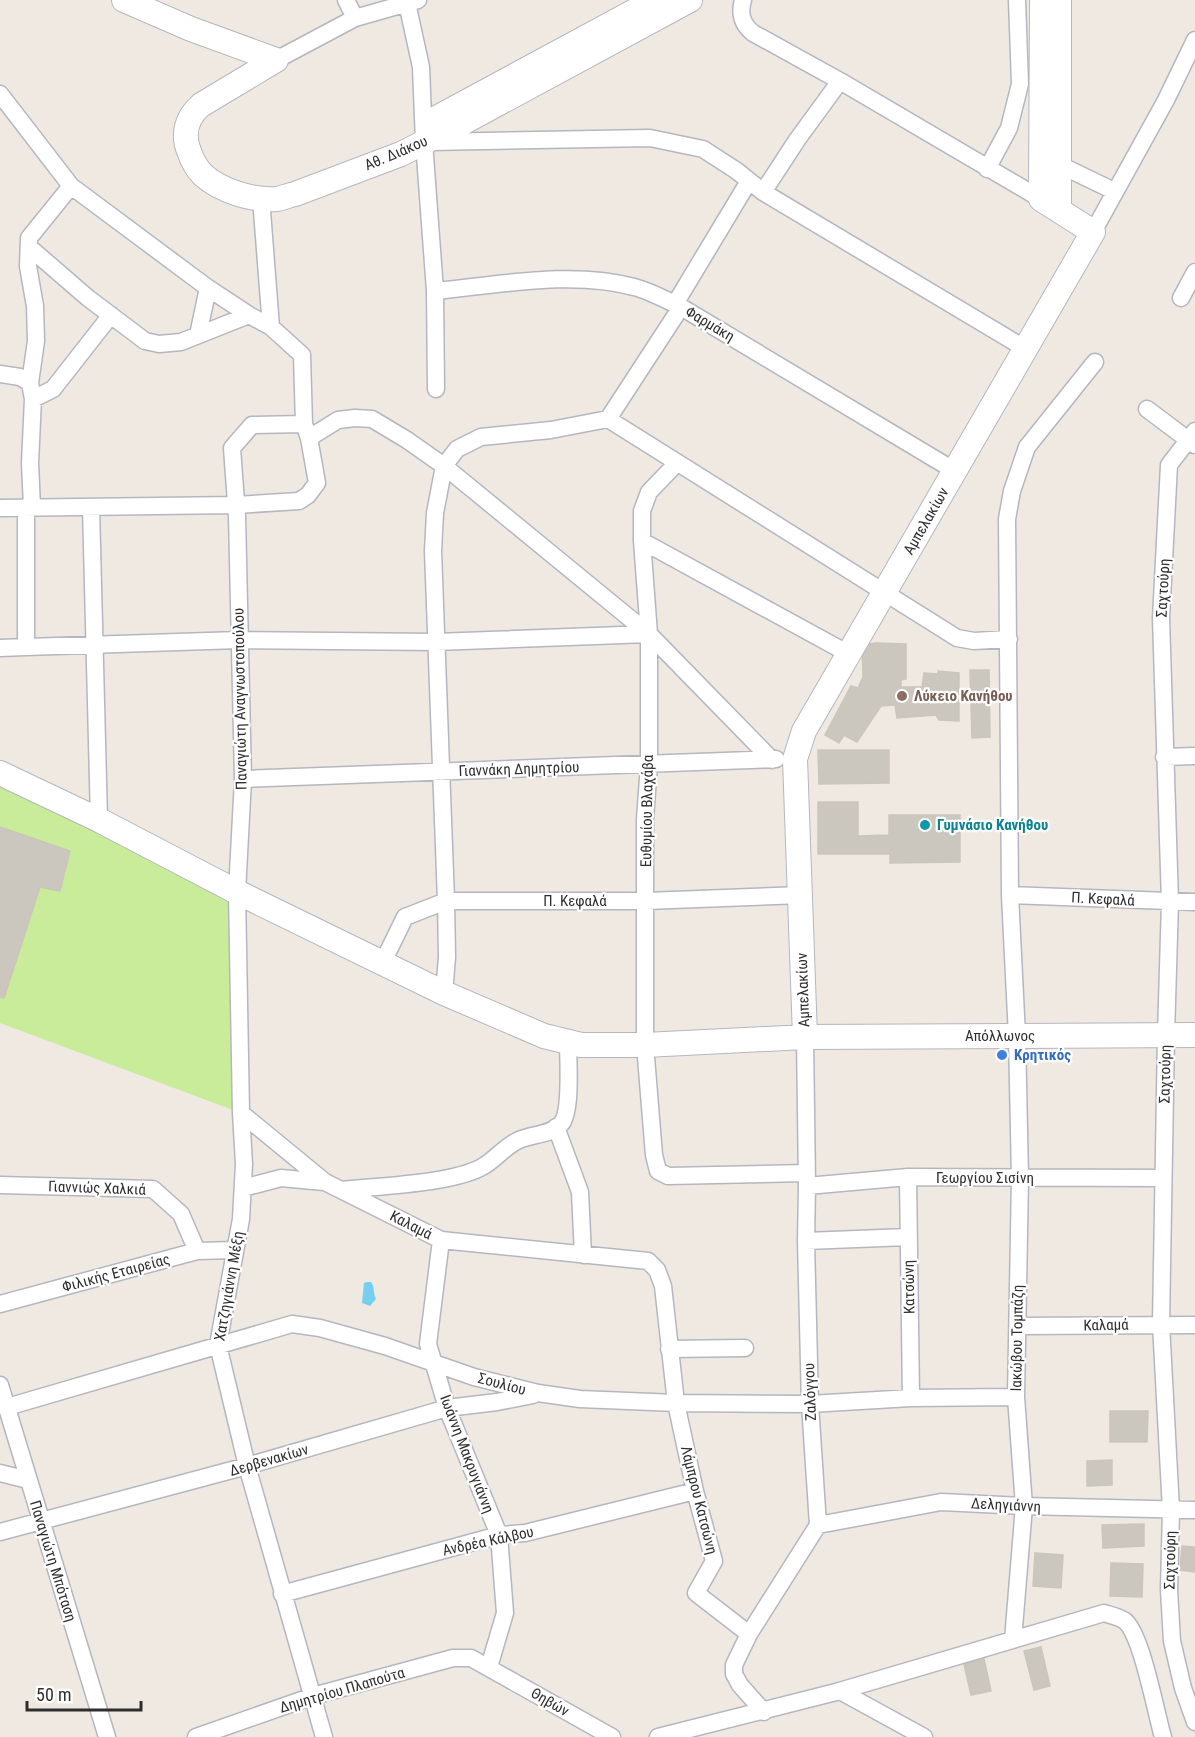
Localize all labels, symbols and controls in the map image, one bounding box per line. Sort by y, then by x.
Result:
street label: Αθ. Διάκου [362,132,430,174]
street label: Φαρμάκη [682,302,738,346]
street label: Αμπελακίων [900,484,953,558]
street label: Σαχτούρη [1152,558,1174,618]
street label: Παναγιώτη Αναγνωστοπούλου [229,608,251,790]
place label: Λύκειο Κανήθου [914,687,1013,705]
marker: Λύκειο Κανήθου [895,689,909,703]
street label: Ευθυμίου Βλαχάβα [637,754,657,867]
street label: Γιαννάκη Δημητρίου [458,758,580,780]
place label: Γυμνάσιο Κανήθου [937,816,1048,834]
marker: Γυμνάσιο Κανήθου [918,818,932,832]
street label: Π. Κεφαλά [1071,888,1136,910]
street label: Π. Κεφαλά [543,892,607,910]
street label: Αμπελακίων [793,952,813,1028]
street label: Απόλλωνος [965,1027,1035,1045]
street label: Σαχτούρη [1155,1044,1175,1104]
place label: Κρητικός [1014,1046,1071,1064]
marker: Κρητικός [995,1048,1009,1062]
street label: Γεωργίου Σισίνη [936,1169,1034,1187]
street label: Γιαννιώς Χαλκιά [48,1177,147,1199]
street label: Καλαμά [387,1207,436,1244]
street label: Χατζηγιάννη Μέξη [210,1230,248,1342]
street label: Φιλικής Εταιρείας [60,1250,172,1296]
street label: Κατσώνη [900,1260,918,1314]
street label: Ιακώβου Τομπάζη [1007,1284,1027,1392]
street label: Καλαμά [1083,1316,1129,1334]
street label: Ζαλόγγου [800,1363,820,1421]
street label: Σουλίου [476,1369,528,1399]
street label: Ιωάννη Μακρυγιάννη [436,1392,498,1516]
street label: Δερβενακίων [227,1440,311,1480]
street label: Λάμπρου Κατσώνη [677,1444,721,1556]
street label: Δεληγιάννη [971,1494,1041,1516]
street label: Παναγιώτη Μπόταση [26,1498,80,1624]
street label: Ανδρέα Κάλβου [441,1523,535,1559]
street label: Σαχτούρη [1160,1530,1180,1590]
street label: Δημητρίου Πλαπούτα [277,1663,407,1716]
scale bar [27,1674,141,1712]
text: 50 m [36,1684,71,1705]
street label: Θηβών [528,1684,573,1720]

